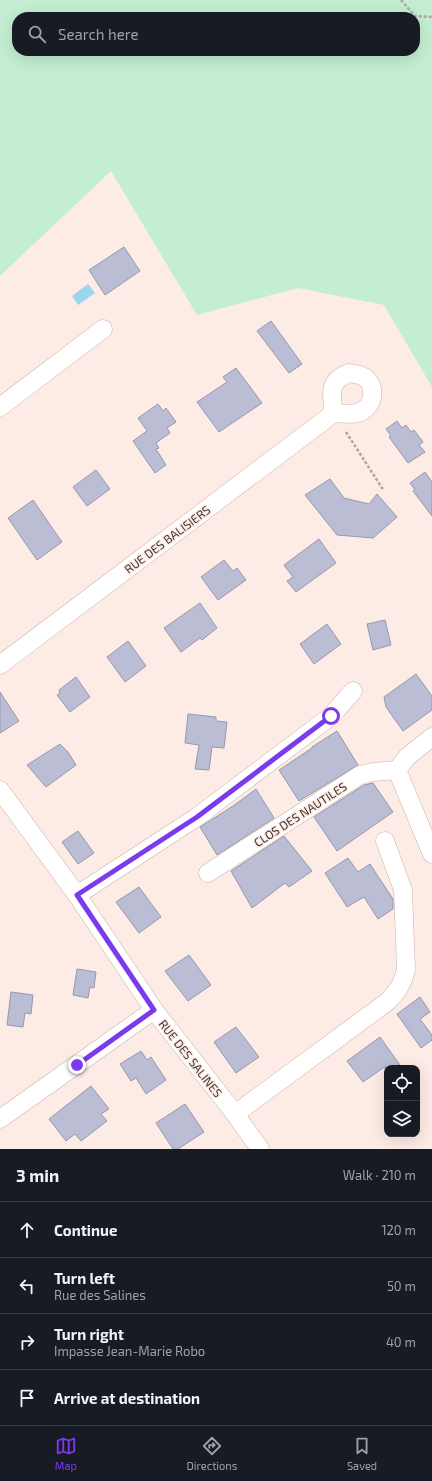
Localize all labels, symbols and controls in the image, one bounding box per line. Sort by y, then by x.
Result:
search box [12,12,420,56]
icon: search [26,23,48,45]
text: Search here [58,25,139,43]
street label: RUE DES BALISIERS [121,502,213,576]
route start [322,707,340,725]
street label: CLOS DES NAUTILES [251,779,349,849]
street label: RUE DES SALINES [156,1017,226,1100]
route end [68,1056,86,1074]
map controls [384,1065,420,1137]
button: locate [384,1065,420,1101]
button: layers [384,1101,420,1137]
text: 3 min [16,1165,59,1185]
text: Walk · 210 m [343,1167,416,1183]
icon: ahead [16,1219,38,1241]
text: Continue [54,1221,117,1239]
text: 120 m [381,1222,416,1238]
text: Turn left [54,1269,115,1287]
icon: left [16,1275,38,1297]
text: 50 m [387,1278,416,1294]
text: Rue des Salines [54,1287,146,1303]
text: Turn right [54,1325,124,1343]
icon: right [16,1331,38,1353]
text: 40 m [386,1334,416,1350]
text: Impasse Jean-Marie Robo [54,1343,205,1359]
icon: arrive [16,1387,38,1409]
text: Arrive at destination [54,1389,200,1407]
tab: Map [55,1435,77,1472]
tab: Directions [187,1435,237,1472]
tab: Saved [347,1435,377,1472]

